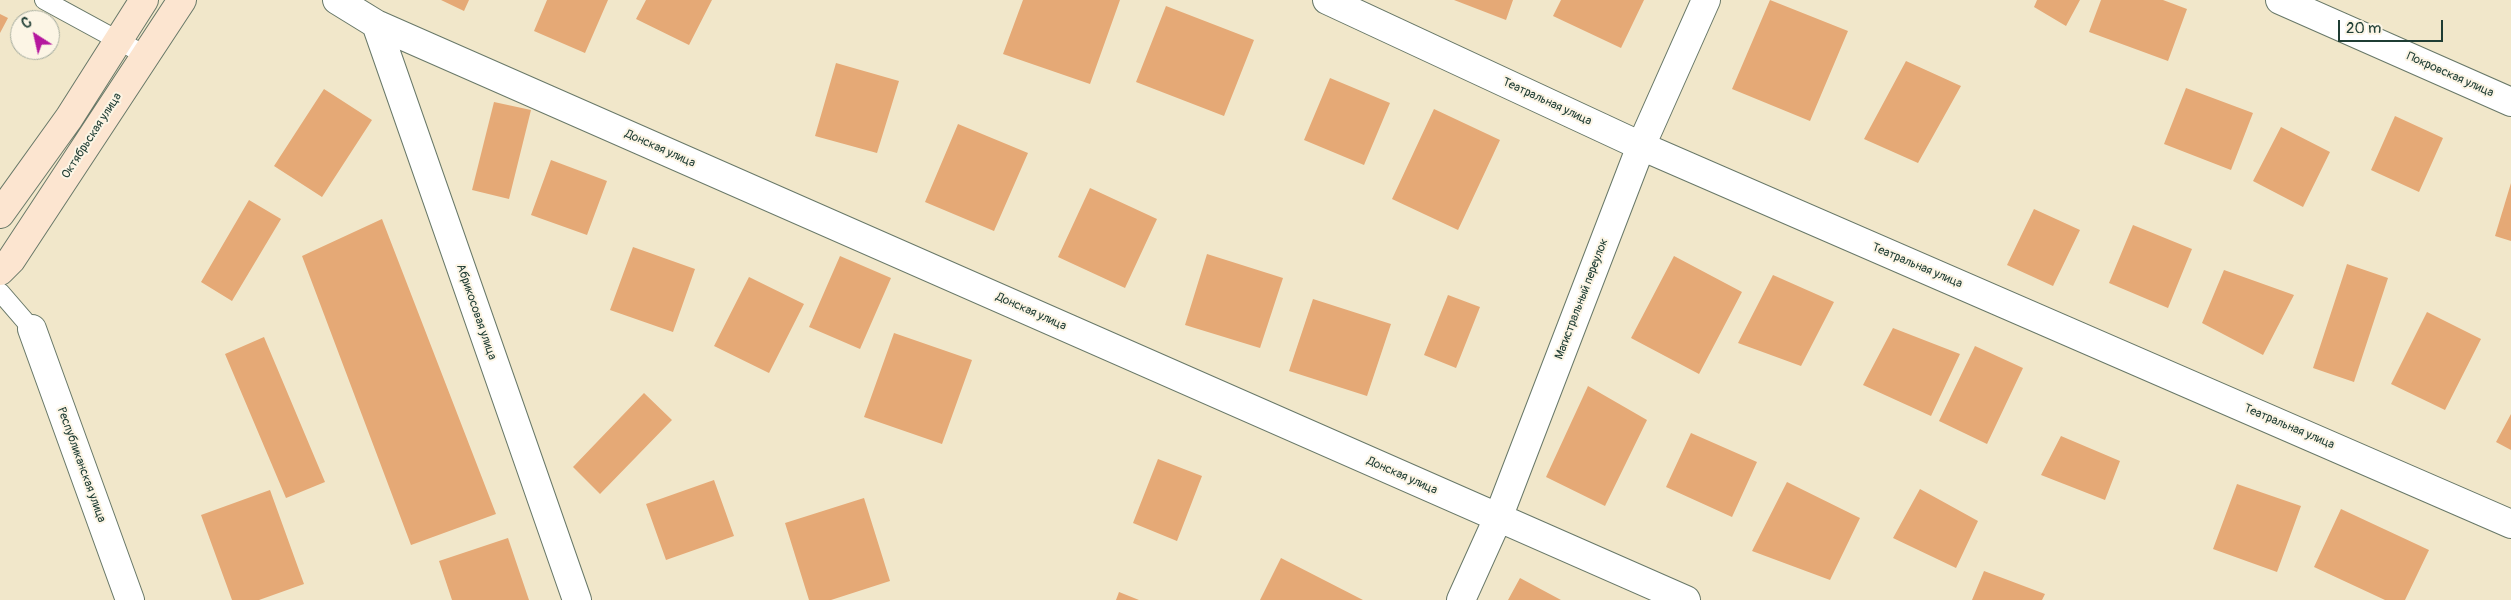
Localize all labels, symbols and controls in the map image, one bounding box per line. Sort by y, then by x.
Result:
north arrow [10,10,60,60]
scale bar [2341,10,2446,42]
text: С [18,14,35,33]
text: 20 m [2346,19,2381,38]
street label: Покровская улица [2404,49,2496,101]
street label: Театральная улица [1500,75,1594,129]
street label: Октябрьская улица [59,90,125,182]
street label: Донская улица [623,127,697,171]
street label: Магистральный переулок [1552,237,1612,361]
street label: Театральная улица [1870,240,1964,292]
street label: Абрикосовая улица [453,262,499,362]
street label: Донская улица [994,290,1068,334]
street label: Театральная улица [2242,401,2336,453]
street label: Республиканская улица [53,405,109,525]
street label: Донская улица [1365,454,1439,498]

